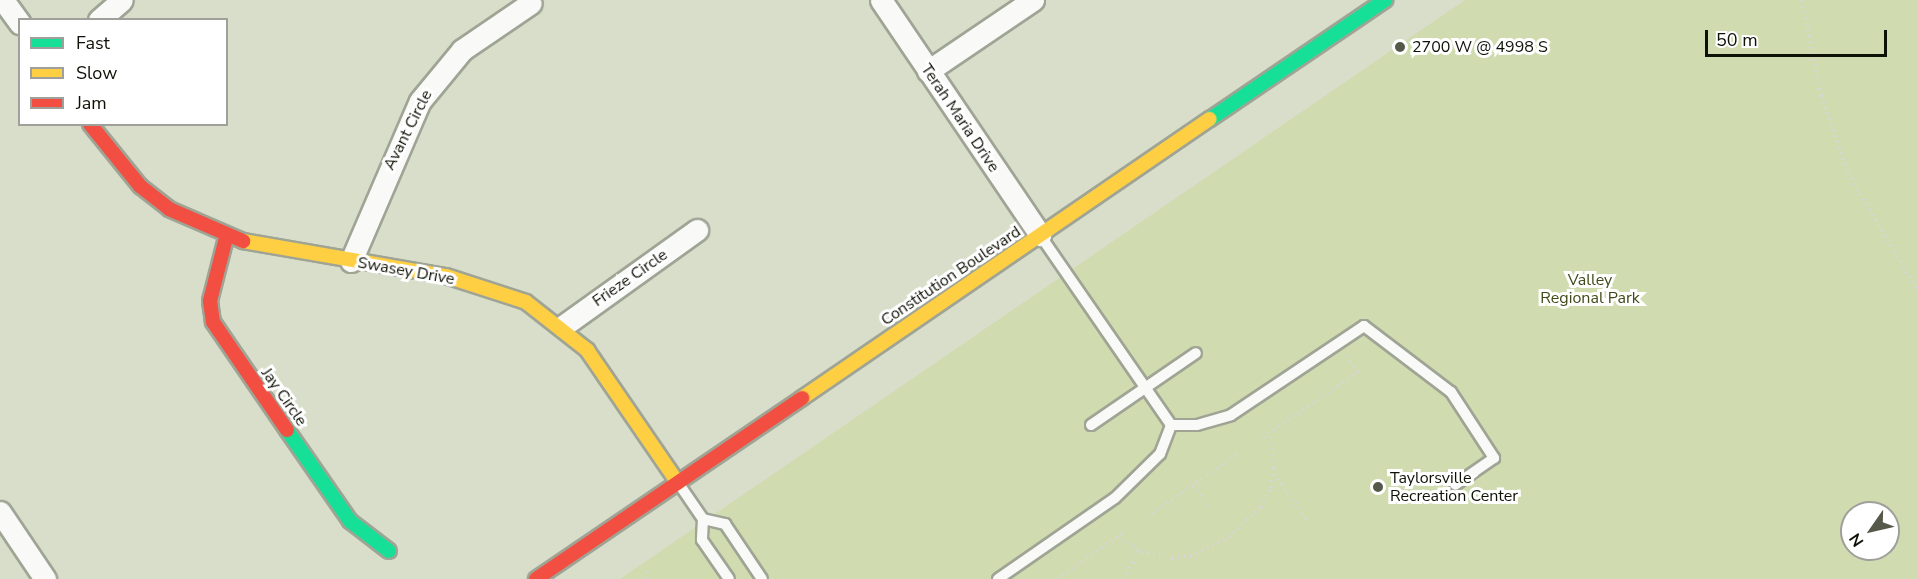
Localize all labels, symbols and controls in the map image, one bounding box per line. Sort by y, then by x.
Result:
legend [18,18,228,126]
scale bar [1708,18,1890,56]
text: 50 m [1716,28,1758,52]
text: Fast [76,31,110,55]
place label: 2700 W @ 4998 S [1412,37,1548,57]
marker: 2700 W @ 4998 S [1393,40,1407,54]
street label: Terah Maria Drive [917,60,1003,176]
text: Slow [76,61,117,85]
street label: Avant Circle [380,87,436,173]
text: Jam [76,91,107,115]
street label: Constitution Boulevard [877,222,1025,330]
street label: Frieze Circle [589,245,671,311]
street label: Swasey Drive [356,253,456,289]
park label: Valley Regional Park [1540,270,1640,308]
street label: Jay Circle [257,364,311,430]
place label: Taylorsville Recreation Center [1390,468,1518,506]
marker: Taylorsville Recreation Center [1371,480,1385,494]
north arrow [1840,501,1900,561]
text: N [1844,529,1869,551]

